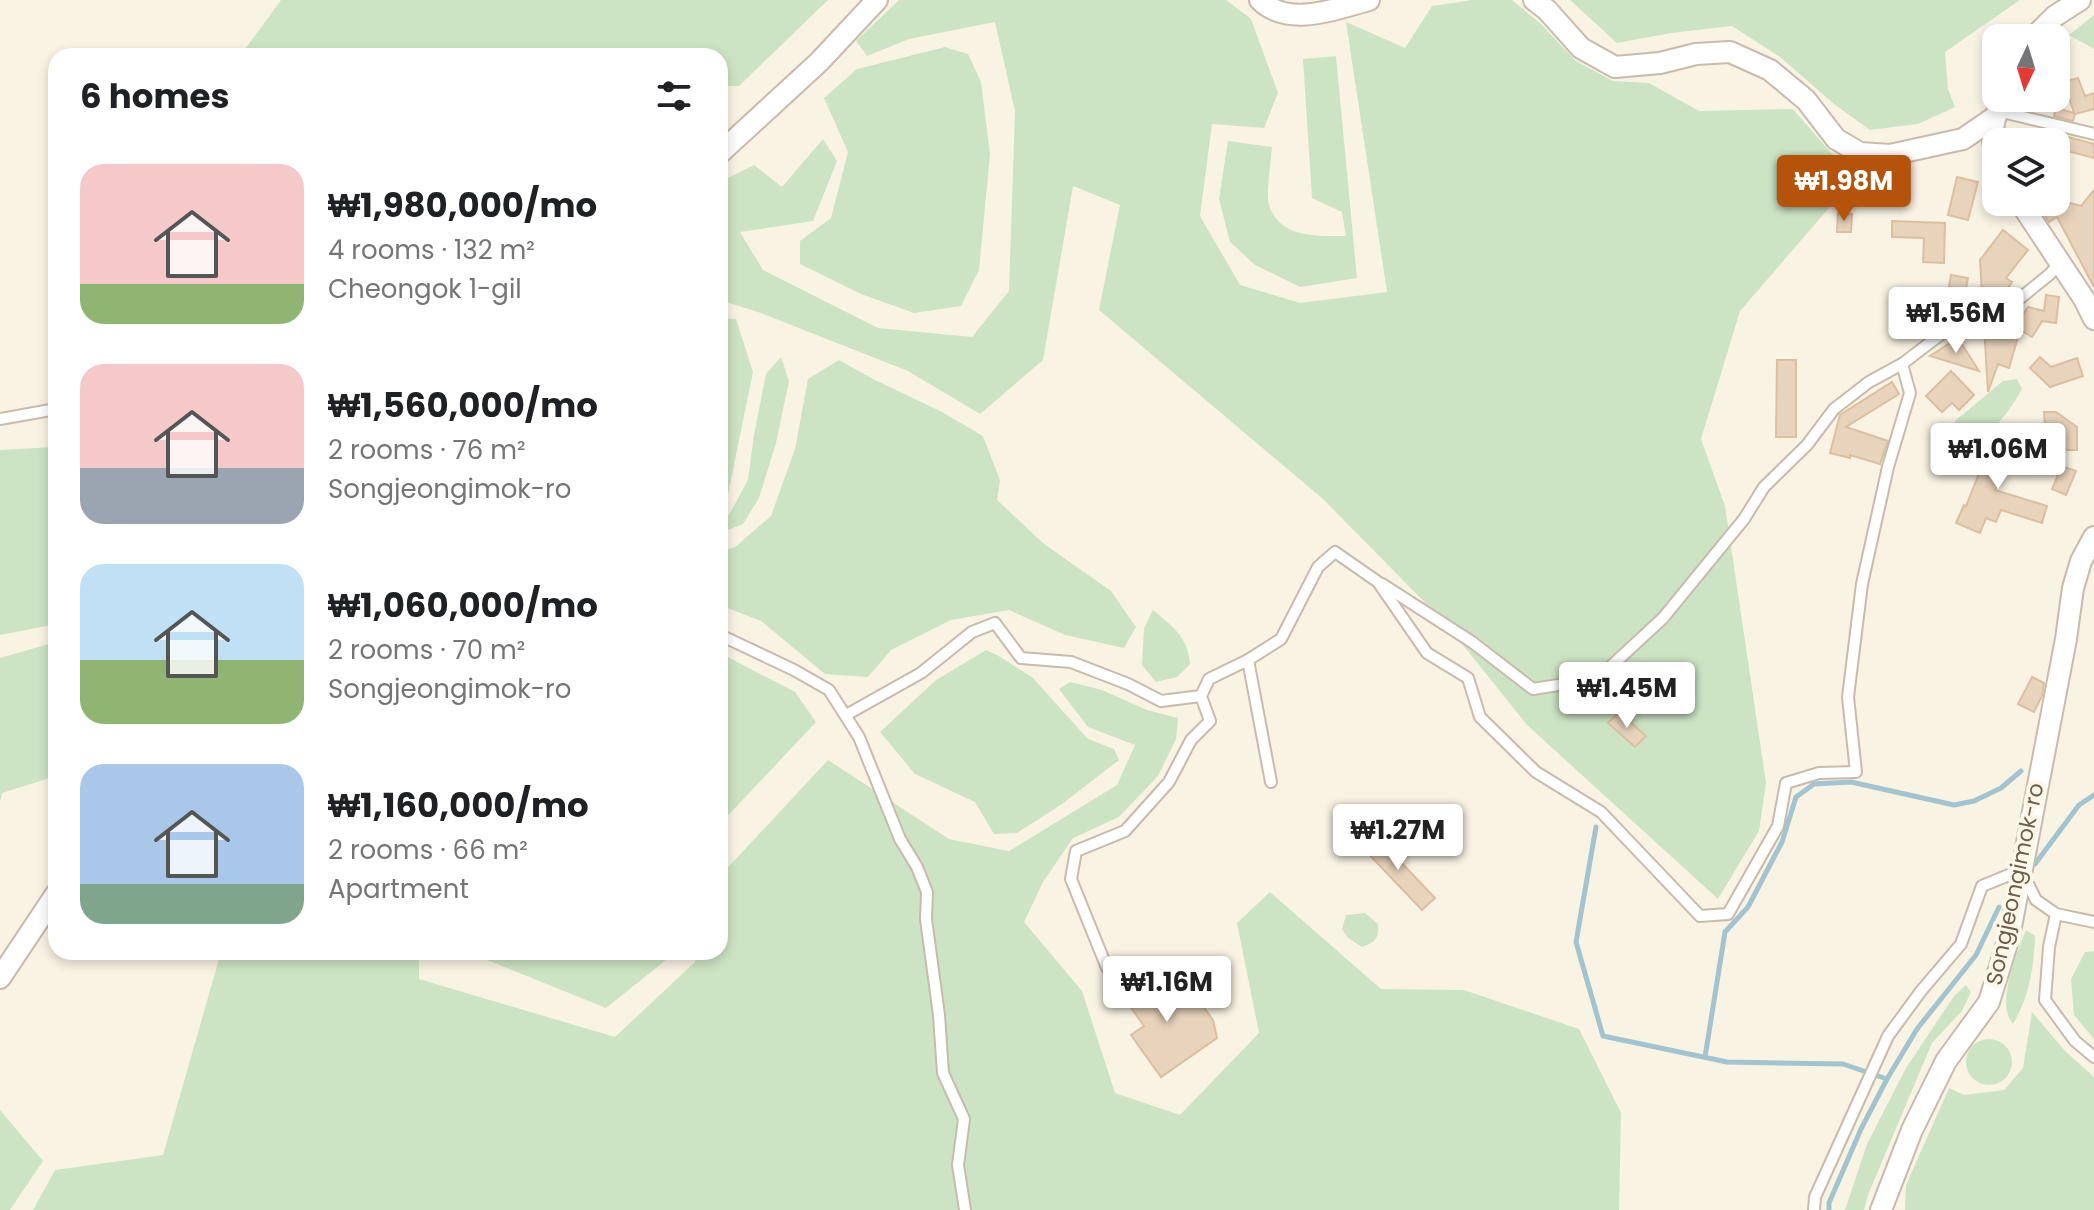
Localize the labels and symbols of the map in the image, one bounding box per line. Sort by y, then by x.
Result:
north arrow [1982,24,2070,112]
pin: ₩1.98M [1779,155,1909,223]
pin: ₩1.56M [1891,287,2021,355]
pin: ₩1.06M [1933,423,2063,491]
pin: ₩1.45M [1562,662,1692,730]
street label: Songjeongimok-ro [1978,780,2052,988]
pin: ₩1.27M [1333,804,1463,872]
pin: ₩1.16M [1102,956,1232,1024]

